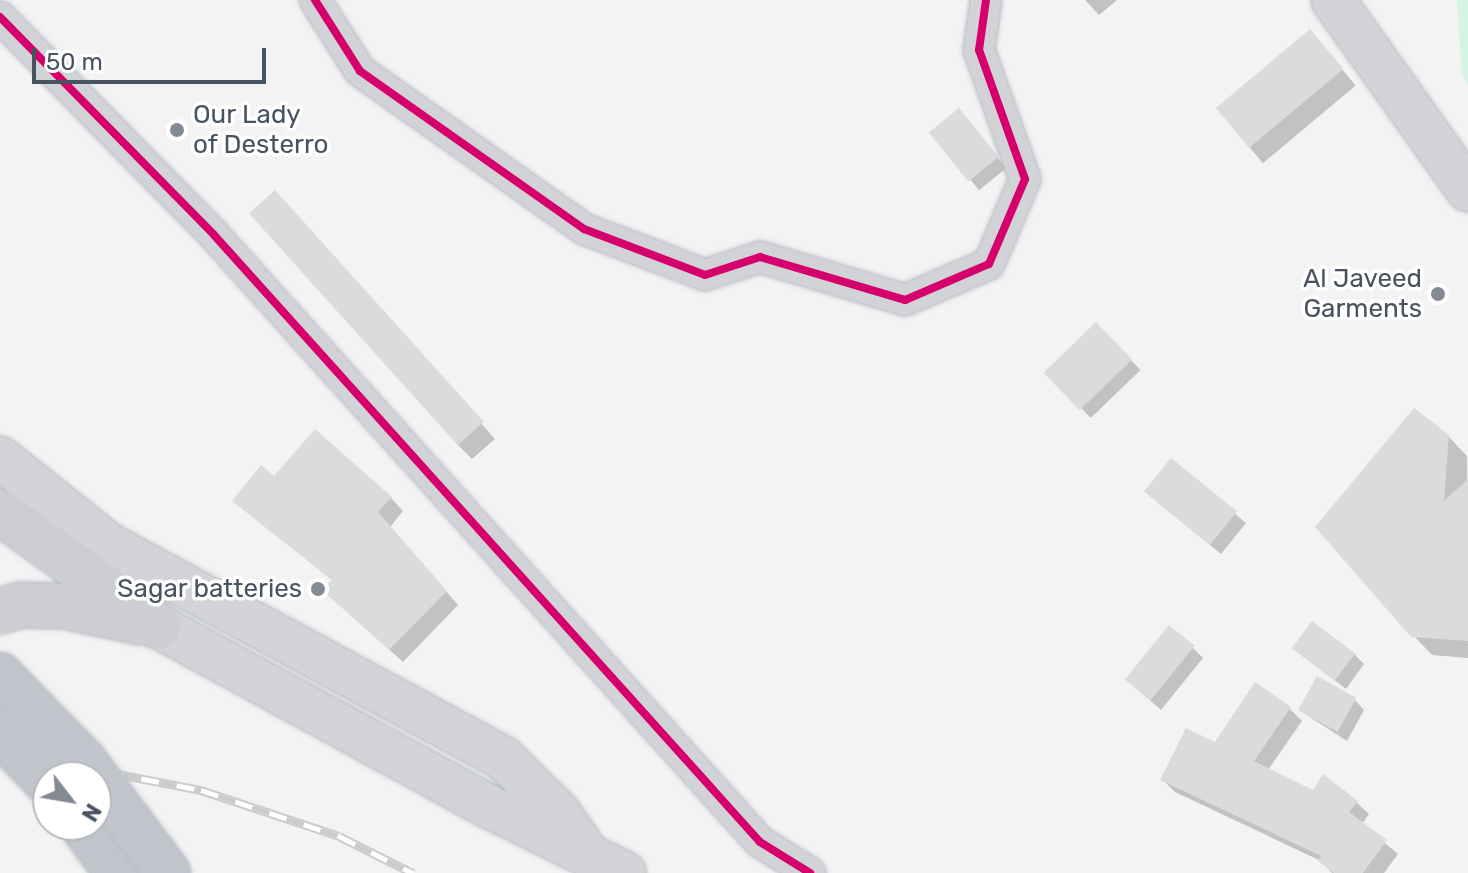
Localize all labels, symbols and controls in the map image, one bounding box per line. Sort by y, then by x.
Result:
scale bar [36,32,270,82]
text: 50 m [46,48,103,76]
place label: Our Lady of Desterro [193,99,329,160]
marker: Our Lady of Desterro [168,121,186,139]
place label: Al Javeed Garments [1303,263,1422,324]
marker: Al Javeed Garments [1429,285,1447,303]
place label: Sagar batteries [117,573,302,605]
marker: Sagar batteries [309,580,327,598]
north arrow [32,761,112,841]
text: N [76,799,107,826]

